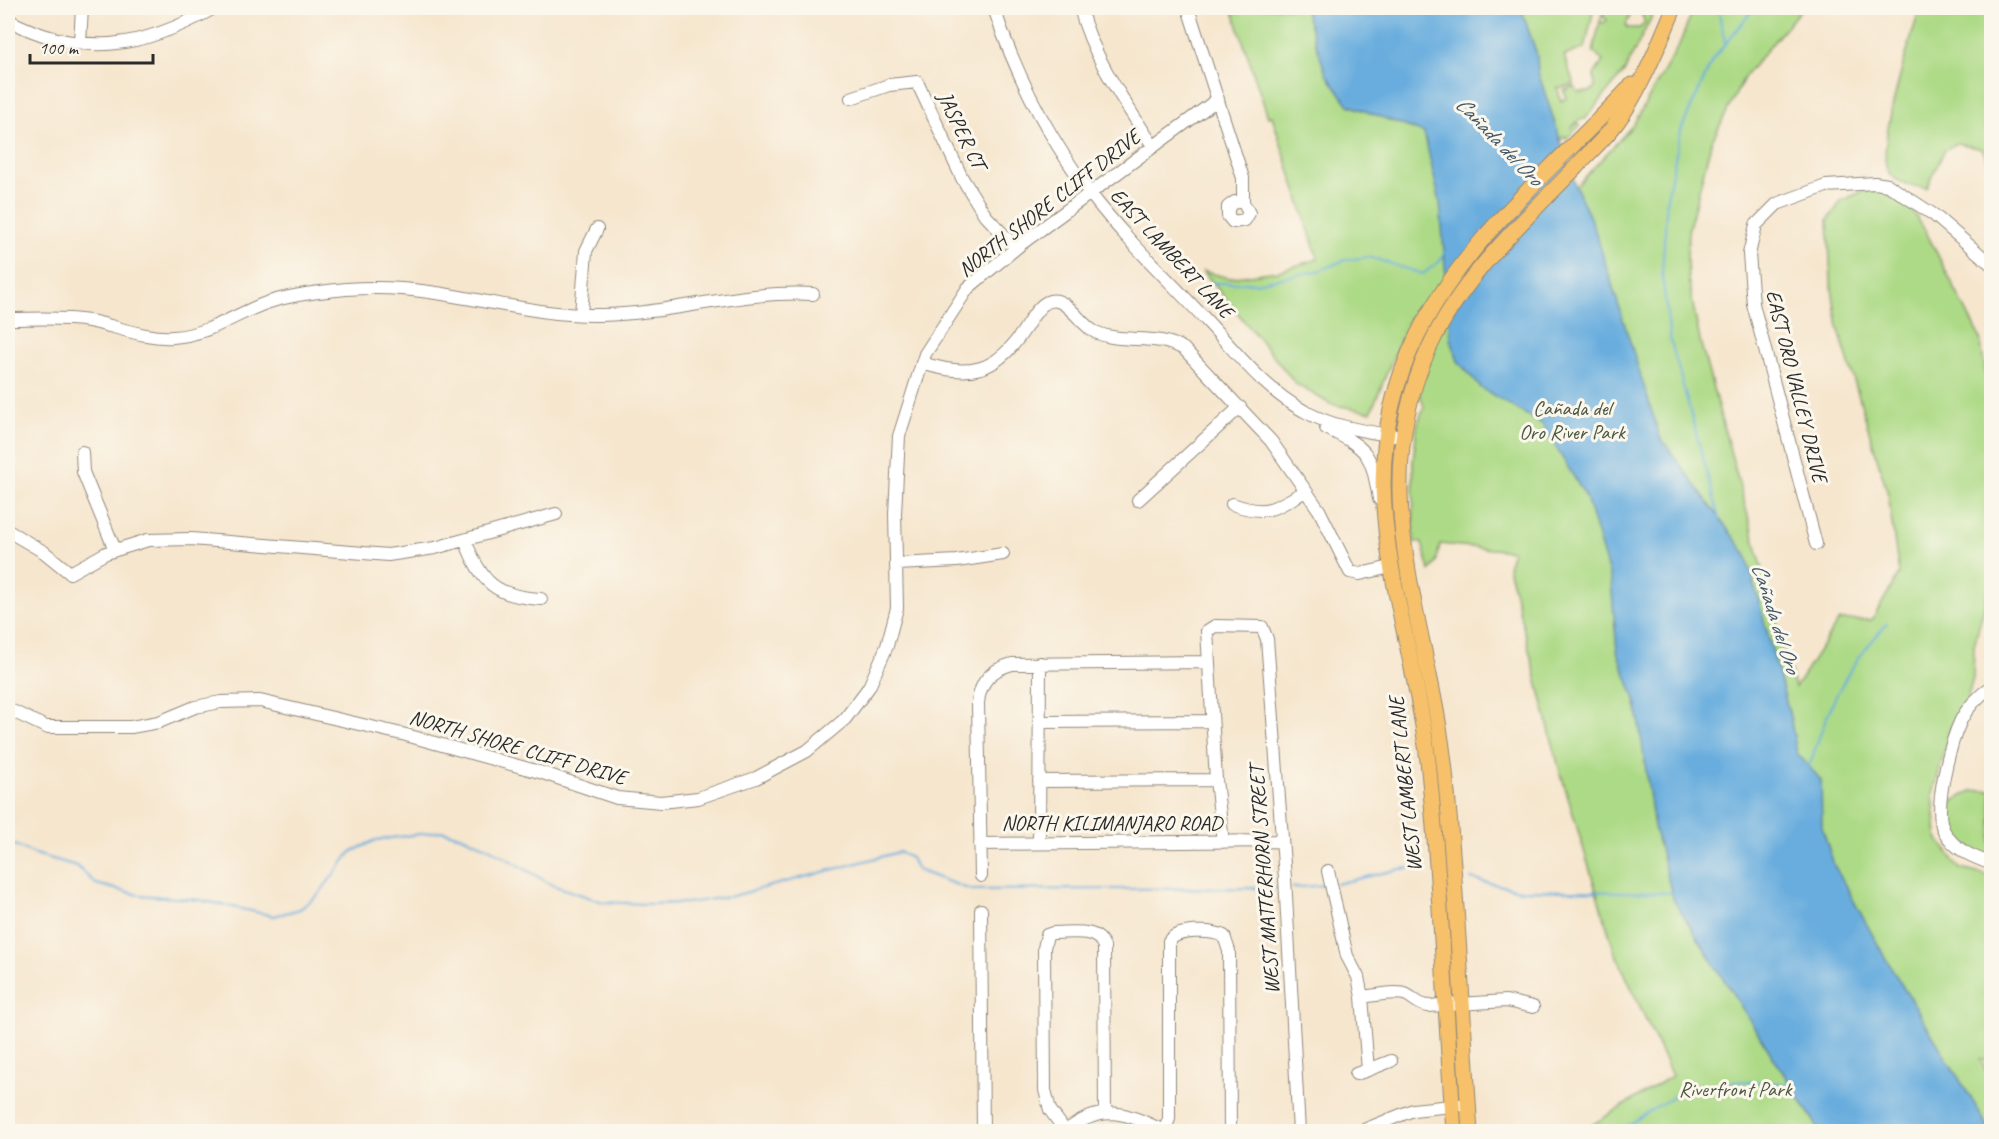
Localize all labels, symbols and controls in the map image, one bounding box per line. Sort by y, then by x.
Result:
scale bar [30,27,153,65]
text: 100 m [39,37,80,59]
street label: JASPER CT [932,86,994,178]
water label: Cañada del Oro [1449,90,1551,194]
street label: NORTH SHORE CLIFF DRIVE [953,122,1147,282]
street label: EAST LAMBERT LANE [1105,182,1241,326]
street label: EAST ORO VALLEY DRIVE [1761,287,1834,487]
park label: Cañada del Oro River Park [1519,395,1626,445]
water label: Cañada del Oro [1745,560,1808,679]
street label: WEST LAMBERT LANE [1383,693,1427,873]
street label: NORTH SHORE CLIFF DRIVE [407,704,632,791]
street label: WEST MATTERHORN STREET [1243,760,1285,995]
street label: NORTH KILIMANJARO ROAD [1002,810,1224,836]
park label: Riverfront Park [1679,1076,1793,1102]

